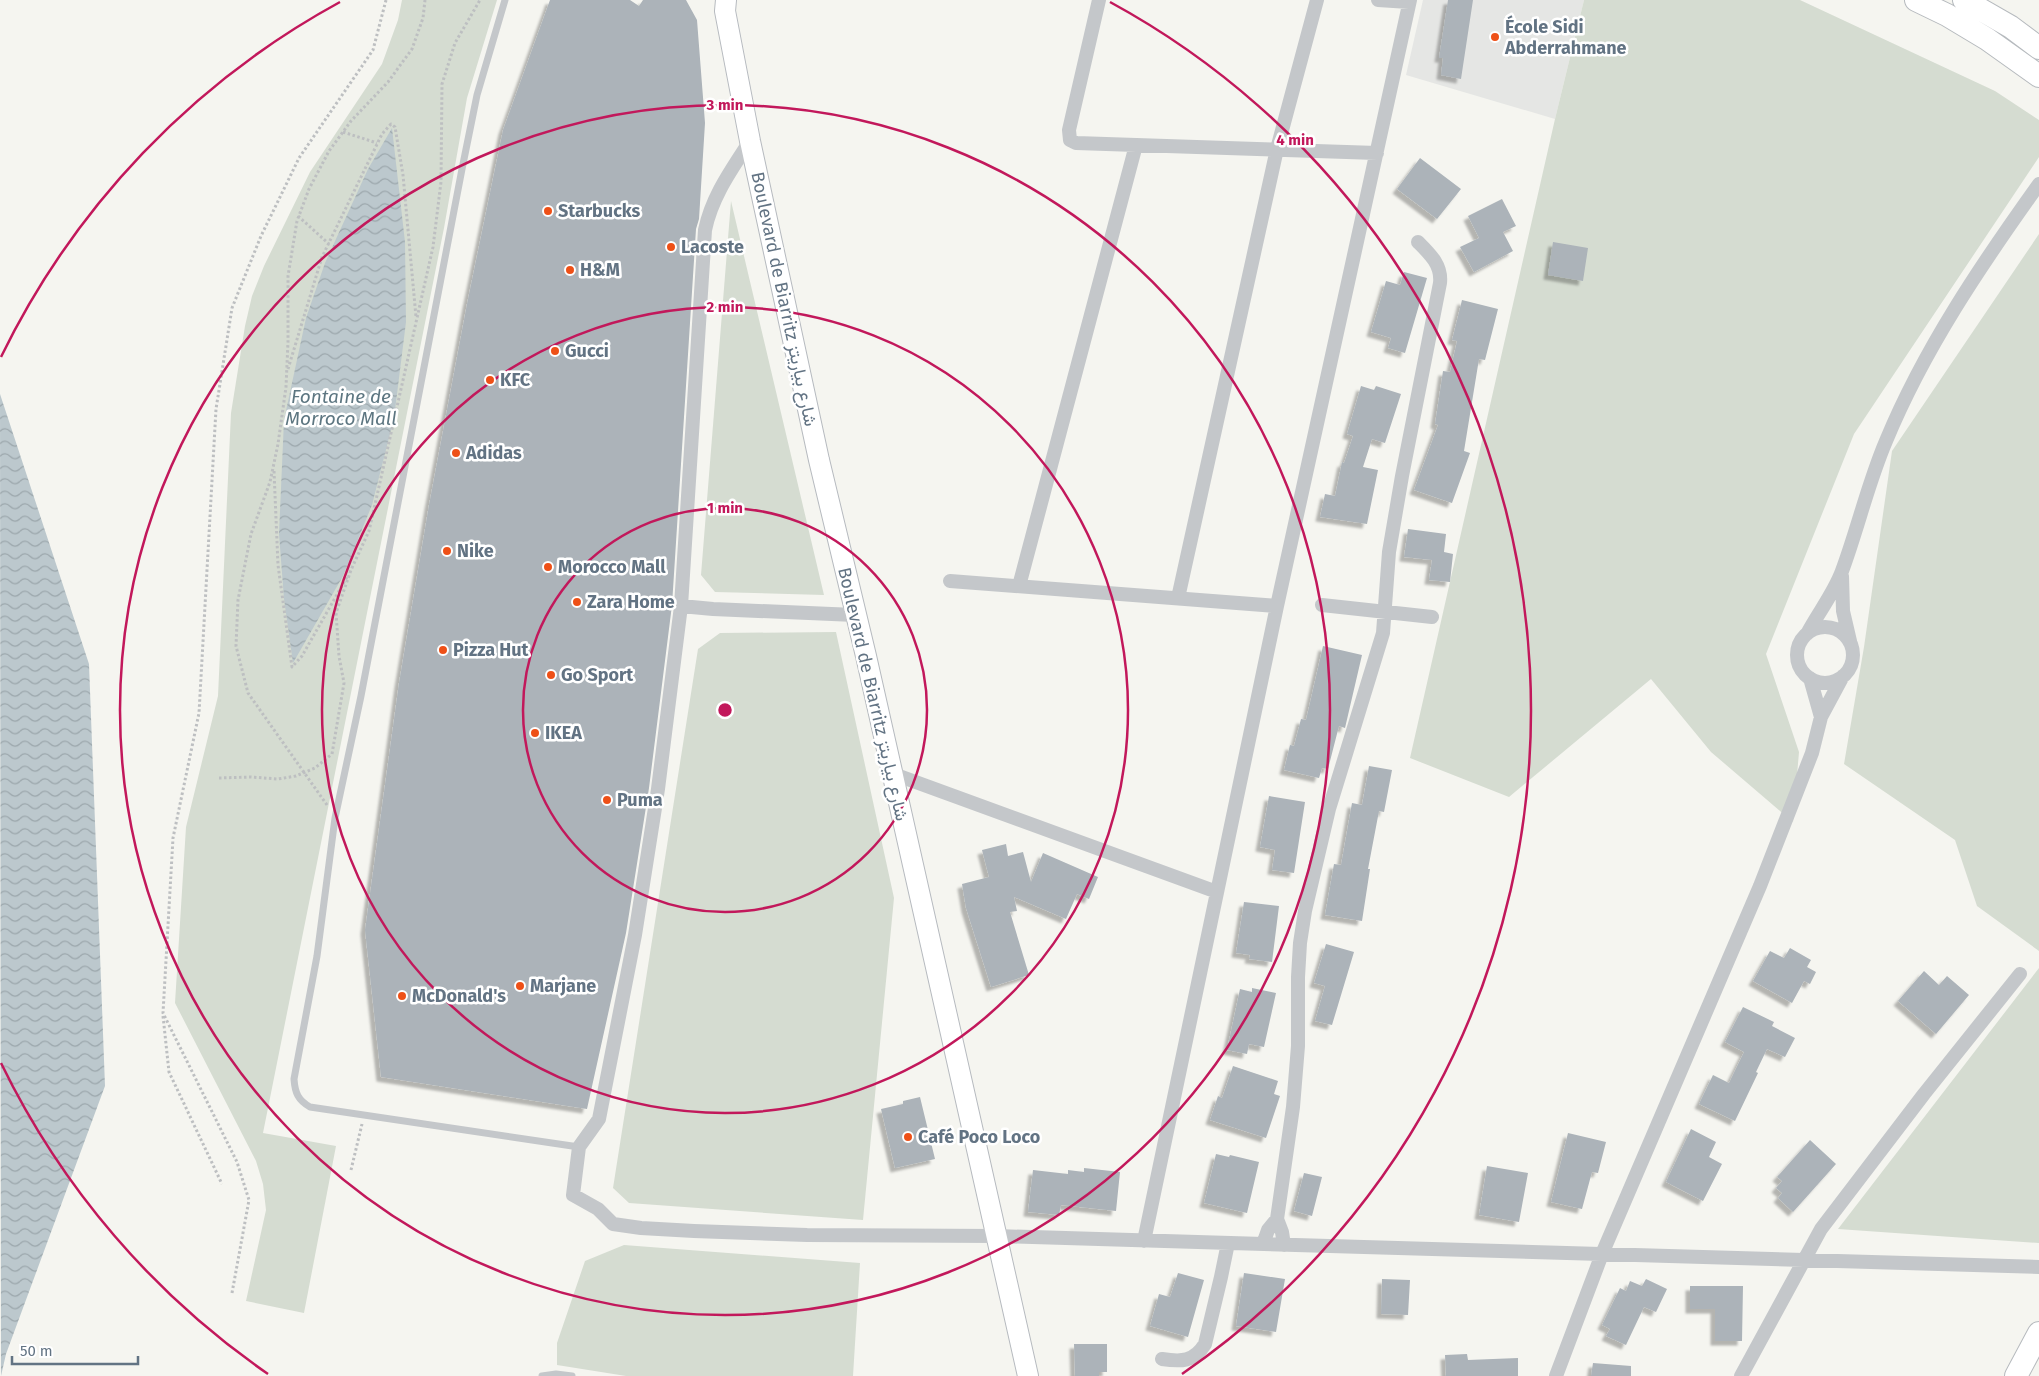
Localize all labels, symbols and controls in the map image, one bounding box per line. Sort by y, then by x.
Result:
place label: École Sidi Abderrahmane [1504,15,1627,59]
marker: École Sidi Abderrahmane [1489,31,1501,43]
text: 3 min [706,96,743,114]
text: 4 min [1276,131,1314,149]
street label: Boulevard de Biarritz شارع بياريتز [745,170,822,428]
place label: Starbucks [558,200,641,222]
marker: Starbucks [542,205,554,217]
place label: Lacoste [681,236,744,258]
marker: Lacoste [665,241,677,253]
place label: H&M [580,259,620,281]
marker: H&M [564,264,576,276]
text: 2 min [707,298,743,316]
place label: Gucci [565,340,609,362]
marker: Gucci [549,345,561,357]
place label: KFC [500,369,531,391]
marker: KFC [484,374,496,386]
water label: Fontaine de Morroco Mall [285,385,397,430]
place label: Adidas [465,442,522,464]
marker: Adidas [450,447,462,459]
text: 1 min [707,499,743,517]
place label: Nike [457,540,494,562]
marker: Nike [441,545,453,557]
place label: Morocco Mall [558,556,666,578]
marker: Morocco Mall [542,561,554,573]
street label: Boulevard de Biarritz شارع بياريتز [832,565,913,823]
place label: Zara Home [587,591,675,613]
marker: Zara Home [571,596,583,608]
place label: Pizza Hut [453,639,530,661]
marker: Pizza Hut [437,644,449,656]
place label: Go Sport [561,664,634,686]
marker: Go Sport [545,669,557,681]
centre of rings [716,701,734,719]
place label: IKEA [545,722,582,744]
marker: IKEA [529,727,541,739]
place label: Puma [617,789,663,811]
marker: Puma [601,794,613,806]
place label: Marjane [530,975,596,997]
marker: Marjane [514,980,526,992]
place label: McDonald's [412,985,506,1007]
marker: McDonald's [396,990,408,1002]
place label: Café Poco Loco [918,1126,1040,1148]
marker: Café Poco Loco [902,1131,914,1143]
scale bar [12,1334,139,1366]
text: 50 m [20,1342,53,1360]

